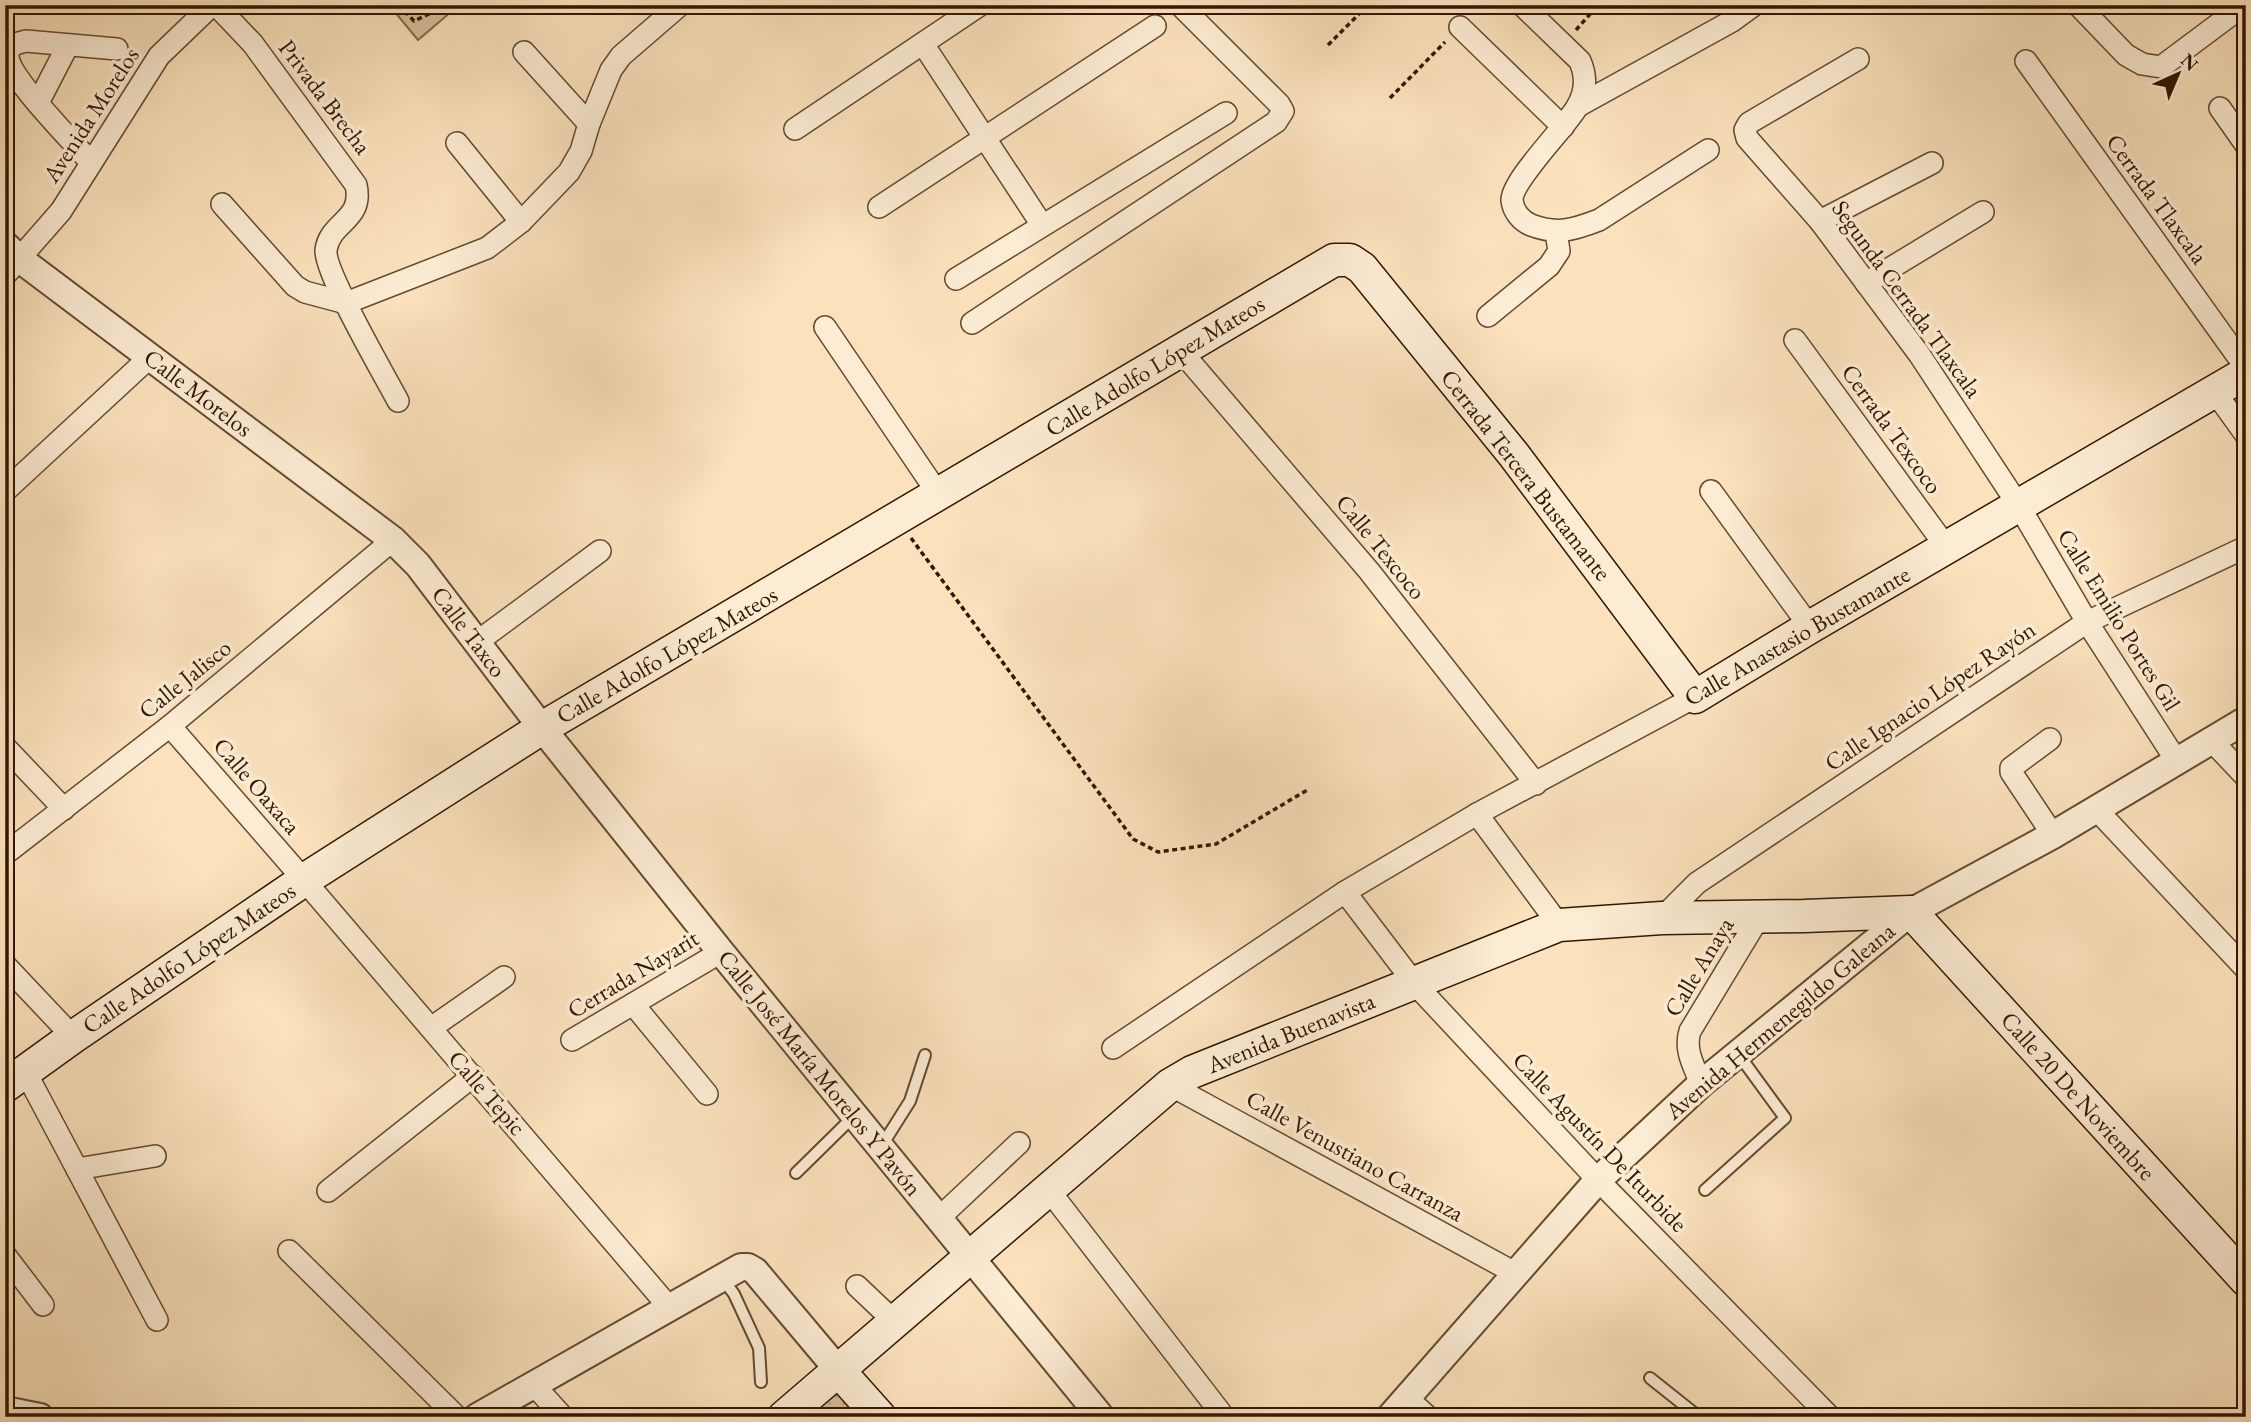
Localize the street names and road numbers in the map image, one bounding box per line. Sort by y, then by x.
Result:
street label: Privada Brecha [272,33,379,161]
street label: Avenida Morelos [35,41,146,189]
street label: Cerrada Tlaxcala [2100,127,2215,270]
street label: Segunda Cerrada Tlaxcala [1825,194,1990,404]
street label: Calle Adolfo López Mateos [1039,288,1270,443]
street label: Calle Morelos [138,342,259,444]
street label: Cerrada Texcoco [1835,358,1950,500]
street label: Cerrada Tercera Bustamante [1434,363,1619,587]
street label: Calle Texcoco [1329,488,1433,606]
street label: Calle Emilio Portes Gil [2051,523,2188,717]
street label: Calle Anastasio Bustamante [1678,558,1915,713]
street label: Calle Adolfo López Mateos [550,578,783,731]
street label: Calle Taxco [425,580,514,684]
street label: Calle Ignacio López Rayón [1818,613,2041,778]
street label: Calle Jalisco [132,632,238,725]
street label: Calle Oaxaca [207,731,308,841]
street label: Calle Adolfo López Mateos [76,875,301,1041]
street label: Calle Anaya [1657,911,1741,1022]
street label: Avenida Hermenegildo Galeana [1657,915,1901,1127]
street label: Cerrada Nayarit [561,922,705,1025]
street label: Calle José María Morelos Y Pavón [711,943,930,1202]
street label: Avenida Buenavista [1201,985,1380,1081]
street label: Calle 20 De Noviembre [1994,1005,2163,1187]
street label: Calle Tepic [442,1044,533,1142]
street label: Calle Agustín De Iturbide [1506,1045,1695,1238]
street label: Calle Venustiano Carranza [1241,1083,1470,1229]

